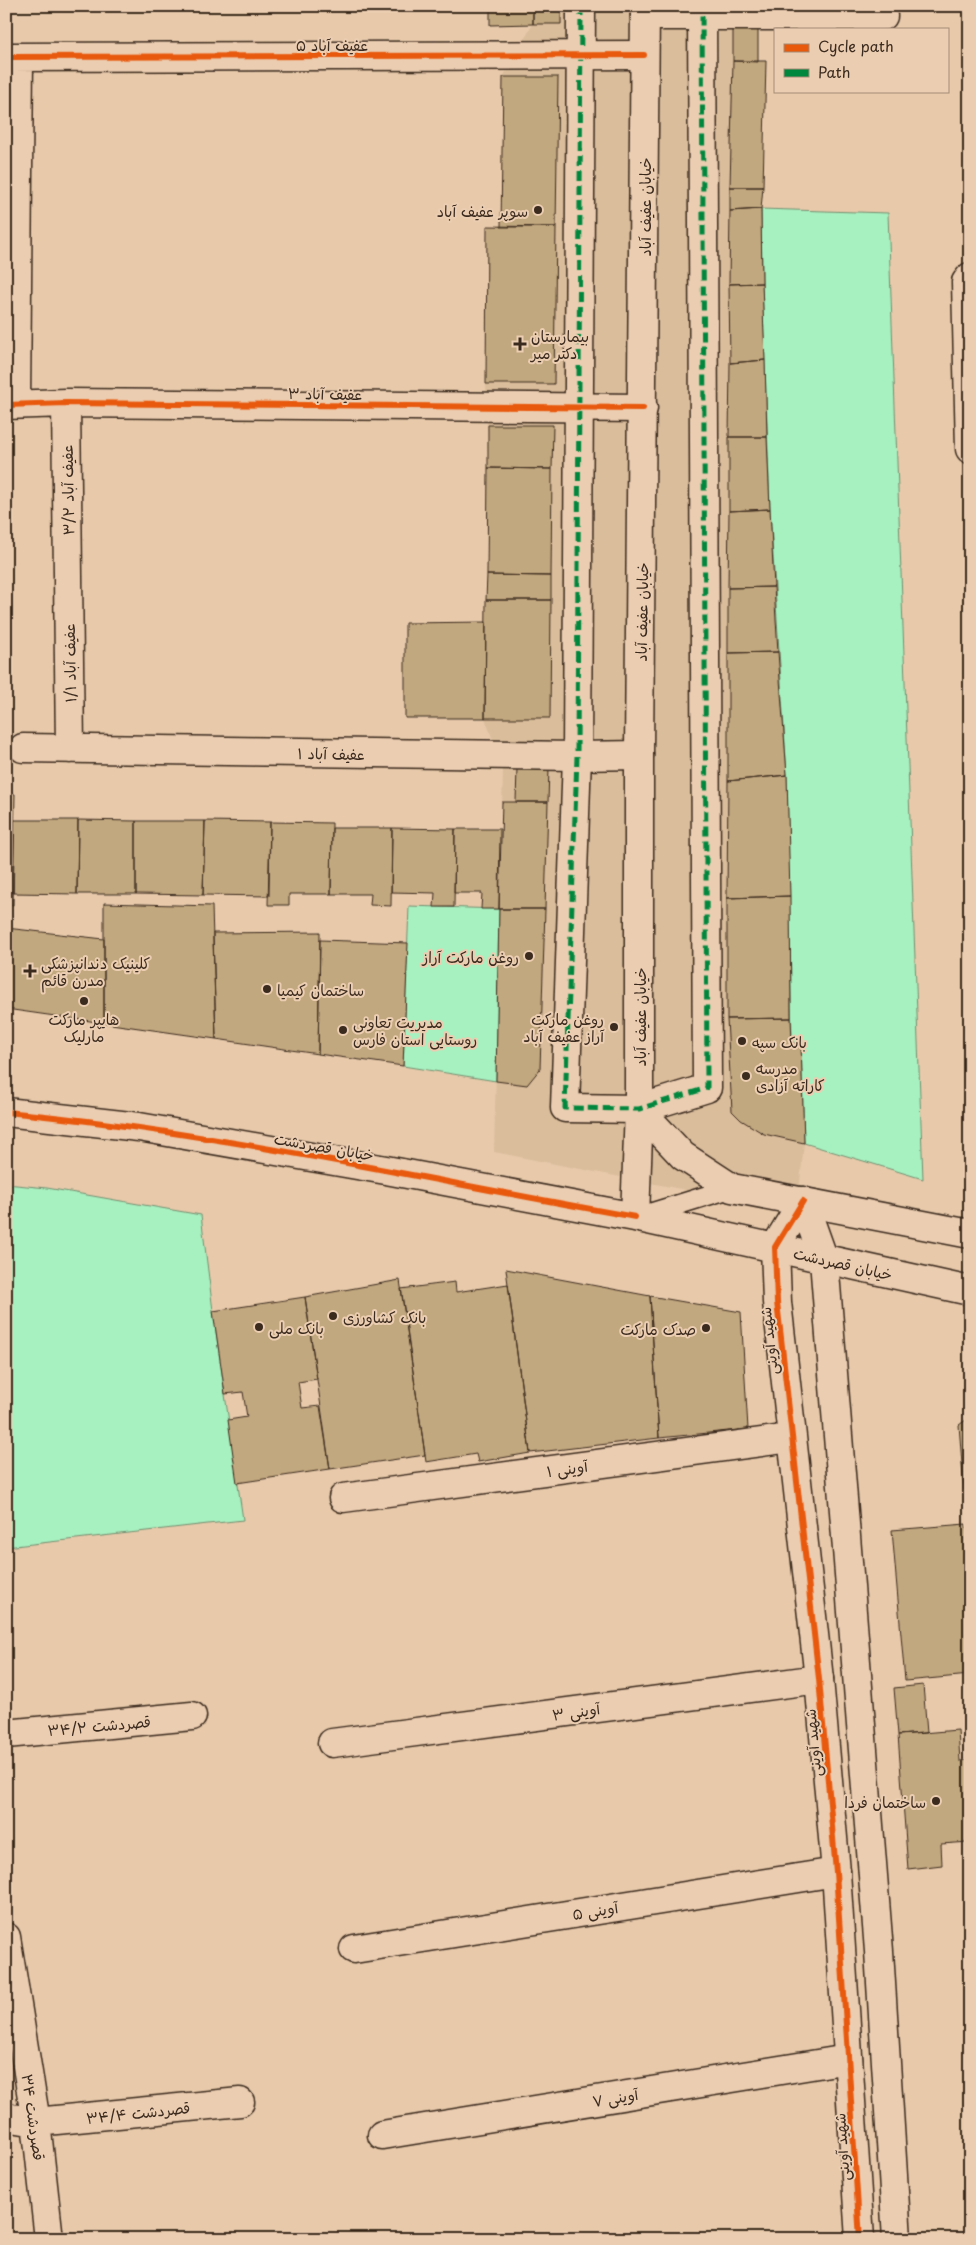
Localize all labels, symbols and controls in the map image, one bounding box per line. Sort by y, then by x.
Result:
legend [774,28,948,92]
street label: عفیف آباد ۵ [296,33,368,56]
text: Cycle path [818,34,894,57]
text: Path [818,60,850,83]
street label: خیابان عفیف آباد [633,157,656,257]
place label: سوپر عفیف آباد [437,199,528,222]
marker: سوپر عفیف آباد [532,204,544,216]
place label: بیمارستان دکتر میر [529,324,589,364]
marker: بیمارستان دکتر میر [513,337,527,351]
street label: عفیف آباد ۳ [288,381,362,405]
street label: عفیف آباد ۳/۲ [55,445,79,535]
street label: خیابان عفیف آباد [629,562,653,662]
street label: عفیف آباد ۱/۱ [57,623,81,703]
street label: عفیف آباد ۱ [297,741,365,765]
place label: روغن مارکت آراز [421,945,519,968]
marker: روغن مارکت آراز [523,950,535,962]
place label: کلینیک دندانپزشکی مدرن قائم [41,951,150,993]
marker: کلینیک دندانپزشکی مدرن قائم [23,964,37,978]
street label: خیابان عفیف آباد [628,967,651,1067]
place label: ساختمان کیمیا [277,978,364,1001]
marker: ساختمان کیمیا [261,983,273,995]
marker: هایپر مارکت مارلیک [78,995,90,1007]
place label: هایپر مارکت مارلیک [49,1007,119,1047]
place label: روغن مارکت آراز عفیف آباد [523,1007,605,1047]
place label: مدیریت تعاونی روستایی استان فارس [353,1010,477,1050]
marker: روغن مارکت آراز عفیف آباد [608,1021,620,1033]
marker: مدیریت تعاونی روستایی استان فارس [337,1024,349,1036]
place label: بانک سپه [752,1030,807,1053]
marker: بانک سپه [736,1035,748,1047]
place label: مدرسه کاراته آزادی [756,1056,825,1096]
marker: مدرسه کاراته آزادی [740,1070,752,1082]
street label: خیابان قصردشت [272,1126,376,1166]
street label: خیابان قصردشت [791,1240,895,1286]
place label: بانک کشاورزی [343,1305,426,1328]
street label: شهید آوینی [753,1306,783,1376]
marker: بانک کشاورزی [327,1310,339,1322]
place label: بانک ملی [269,1316,324,1339]
place label: صدک مارکت [621,1317,696,1340]
marker: بانک ملی [253,1321,265,1333]
marker: صدک مارکت [700,1322,712,1334]
street label: ۱ آوینی [545,1454,590,1482]
street label: ۳ آوینی [551,1696,603,1726]
street label: شهید آوینی [798,1708,826,1778]
street label: قصردشت ۳۴/۲ [46,1709,152,1741]
place label: ساختمان فردا [844,1790,926,1813]
marker: ساختمان فردا [930,1795,942,1807]
street label: ۵ آوینی [570,1895,621,1925]
street label: قصردشت ۳۴ [17,2072,51,2162]
street label: ۷ آوینی [590,2082,641,2112]
street label: قصردشت ۳۴/۴ [85,2095,191,2129]
street label: شهید آوینی [827,2112,855,2182]

